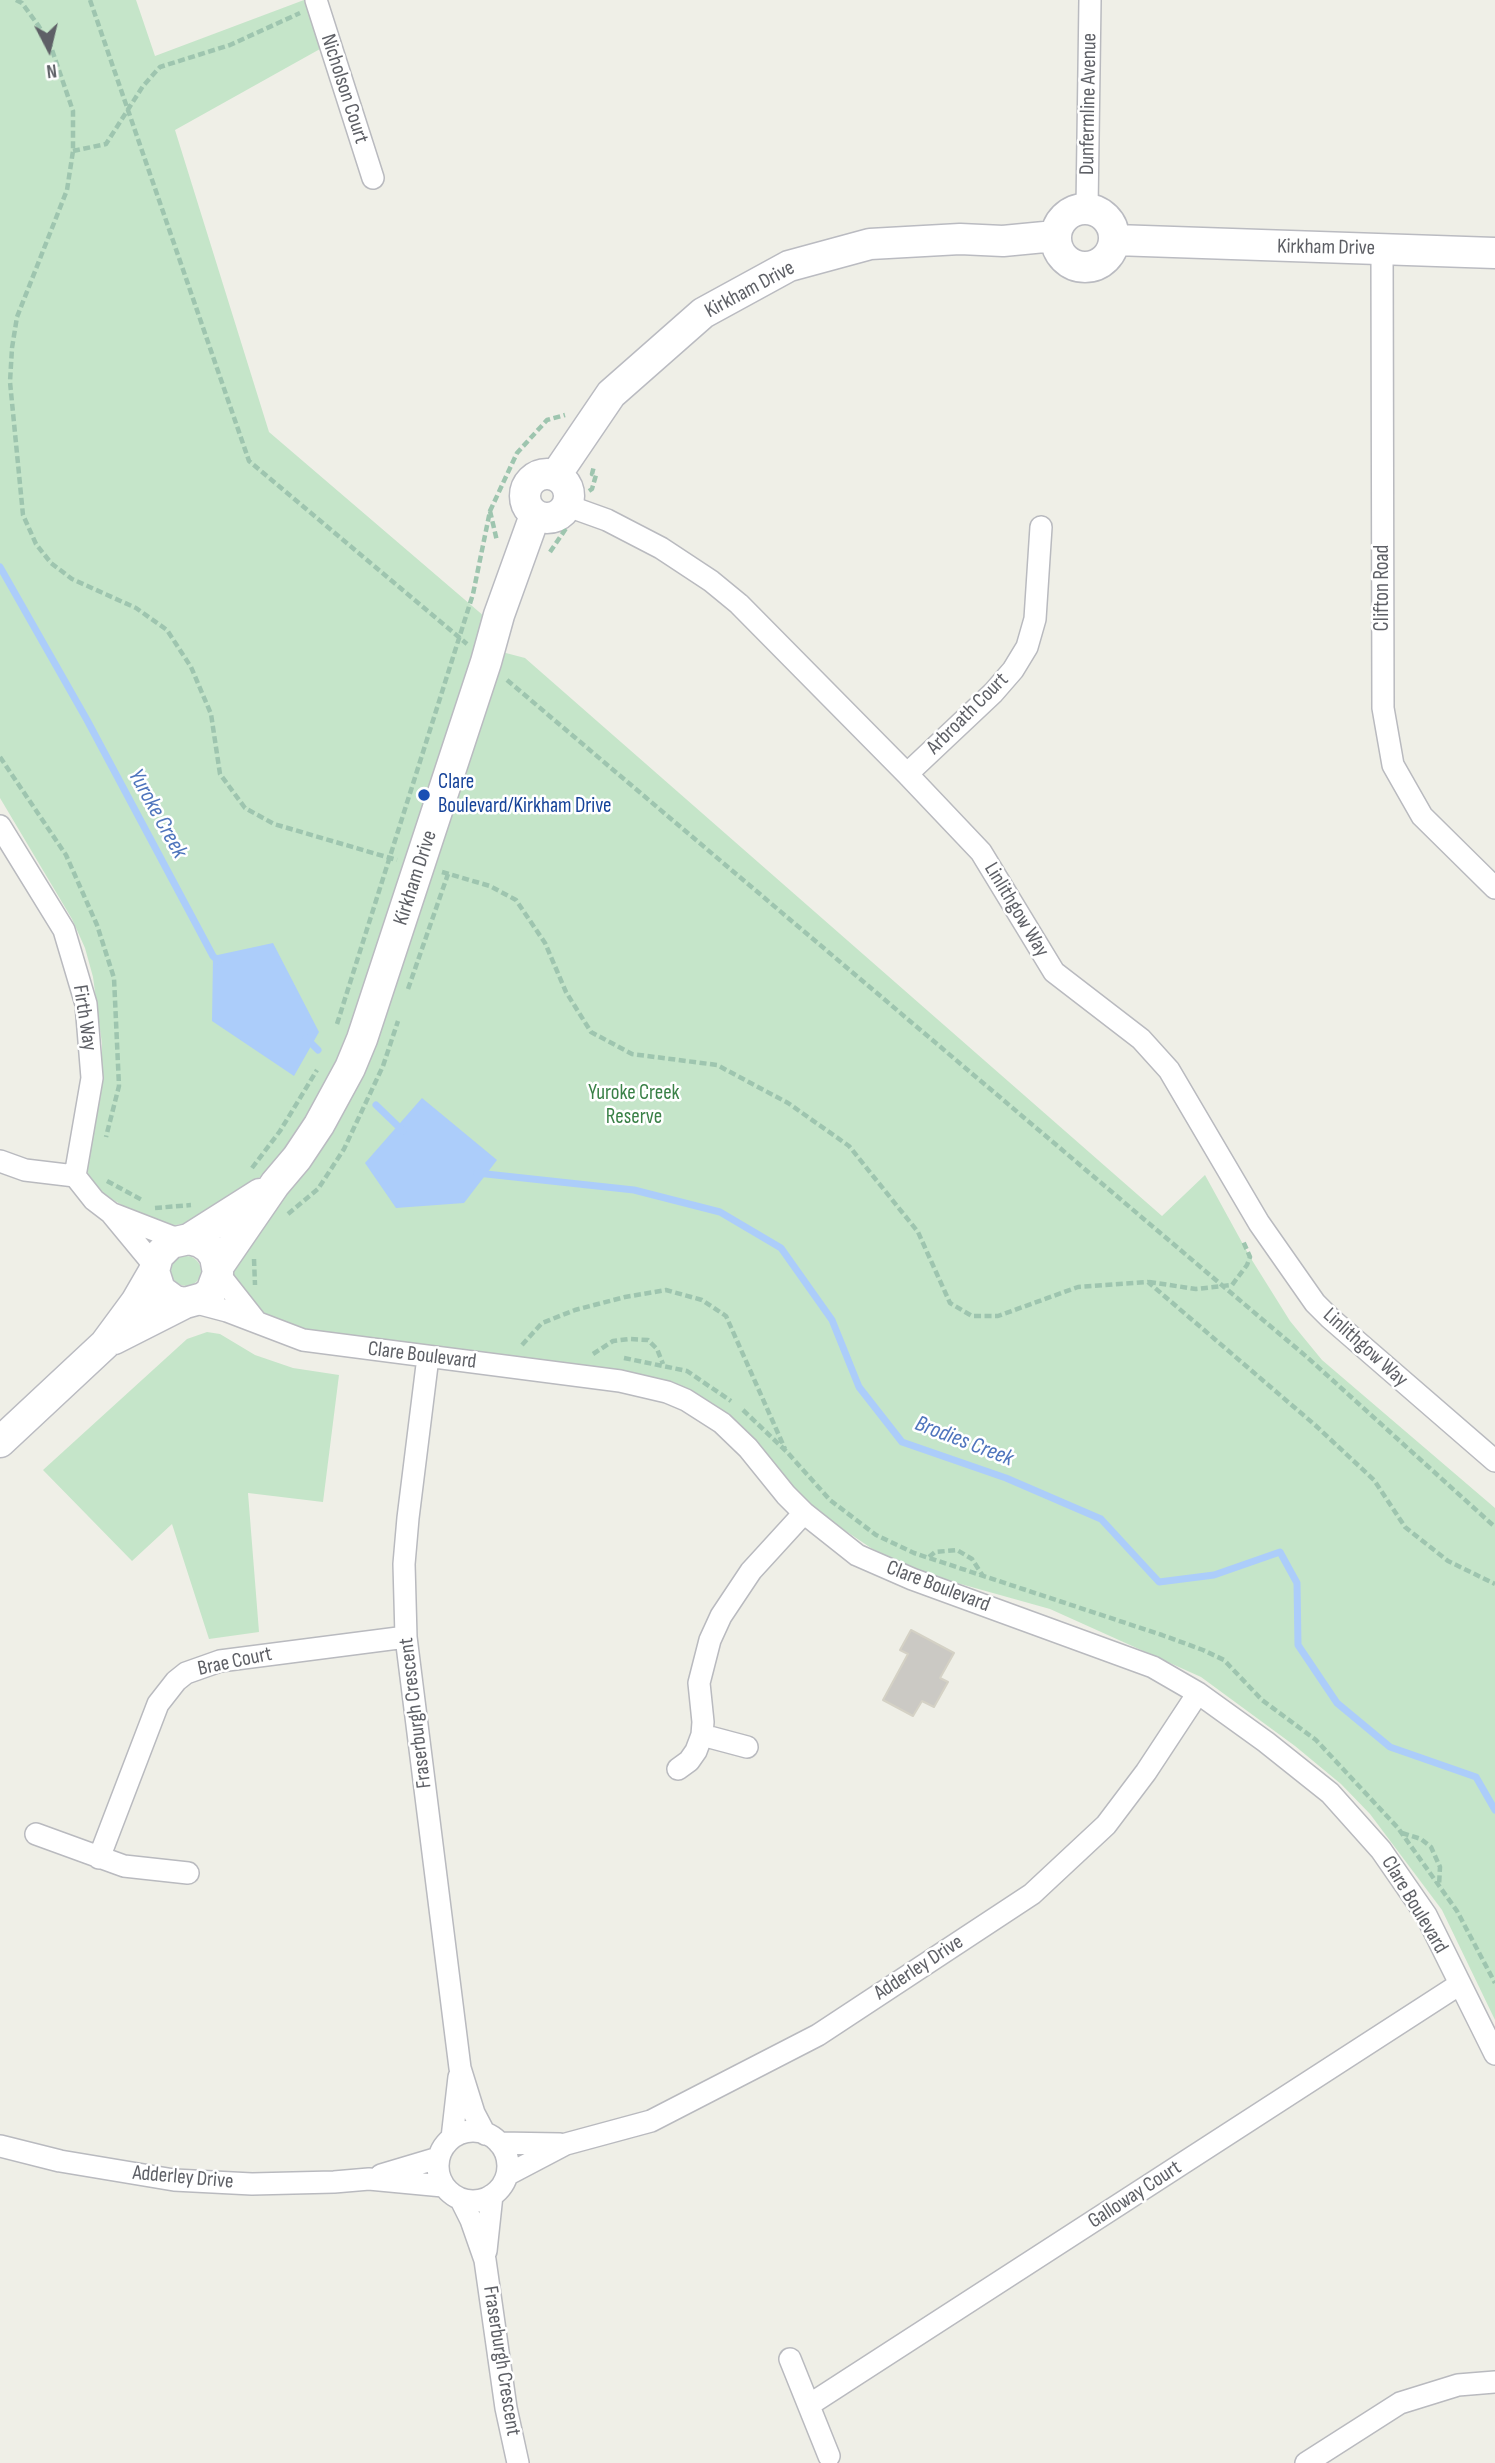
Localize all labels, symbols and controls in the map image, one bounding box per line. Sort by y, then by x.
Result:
north arrow [14,14,84,84]
street label: Nicholson Court [314,31,374,147]
street label: Dunfermline Avenue [1075,33,1103,175]
text: N [45,58,58,82]
street label: Kirkham Drive [1277,235,1375,261]
street label: Kirkham Drive [701,256,799,324]
street label: Clifton Road [1370,545,1396,631]
street label: Arbroath Court [922,668,1014,760]
water label: Yuroke Creek [121,765,193,863]
place label: Clare Boulevard/Kirkham Drive [438,770,612,820]
marker: Clare Boulevard/Kirkham Drive [416,787,432,803]
street label: Kirkham Drive [389,827,443,929]
street label: Linlithgow Way [978,858,1054,962]
street label: Firth Way [66,983,102,1053]
park label: Yuroke Creek Reserve [588,1081,680,1131]
street label: Linlithgow Way [1317,1303,1413,1393]
street label: Clare Boulevard [366,1337,478,1375]
water label: Brodies Creek [911,1411,1017,1473]
street label: Clare Boulevard [883,1556,993,1618]
street label: Fraserburgh Crescent [394,1636,438,1790]
street label: Brae Court [196,1642,274,1682]
street label: Clare Boulevard [1375,1852,1453,1958]
street label: Adderley Drive [870,1930,968,2006]
street label: Galloway Court [1084,2156,1186,2234]
street label: Adderley Drive [132,2161,234,2195]
street label: Fraserburgh Crescent [477,2284,525,2438]

